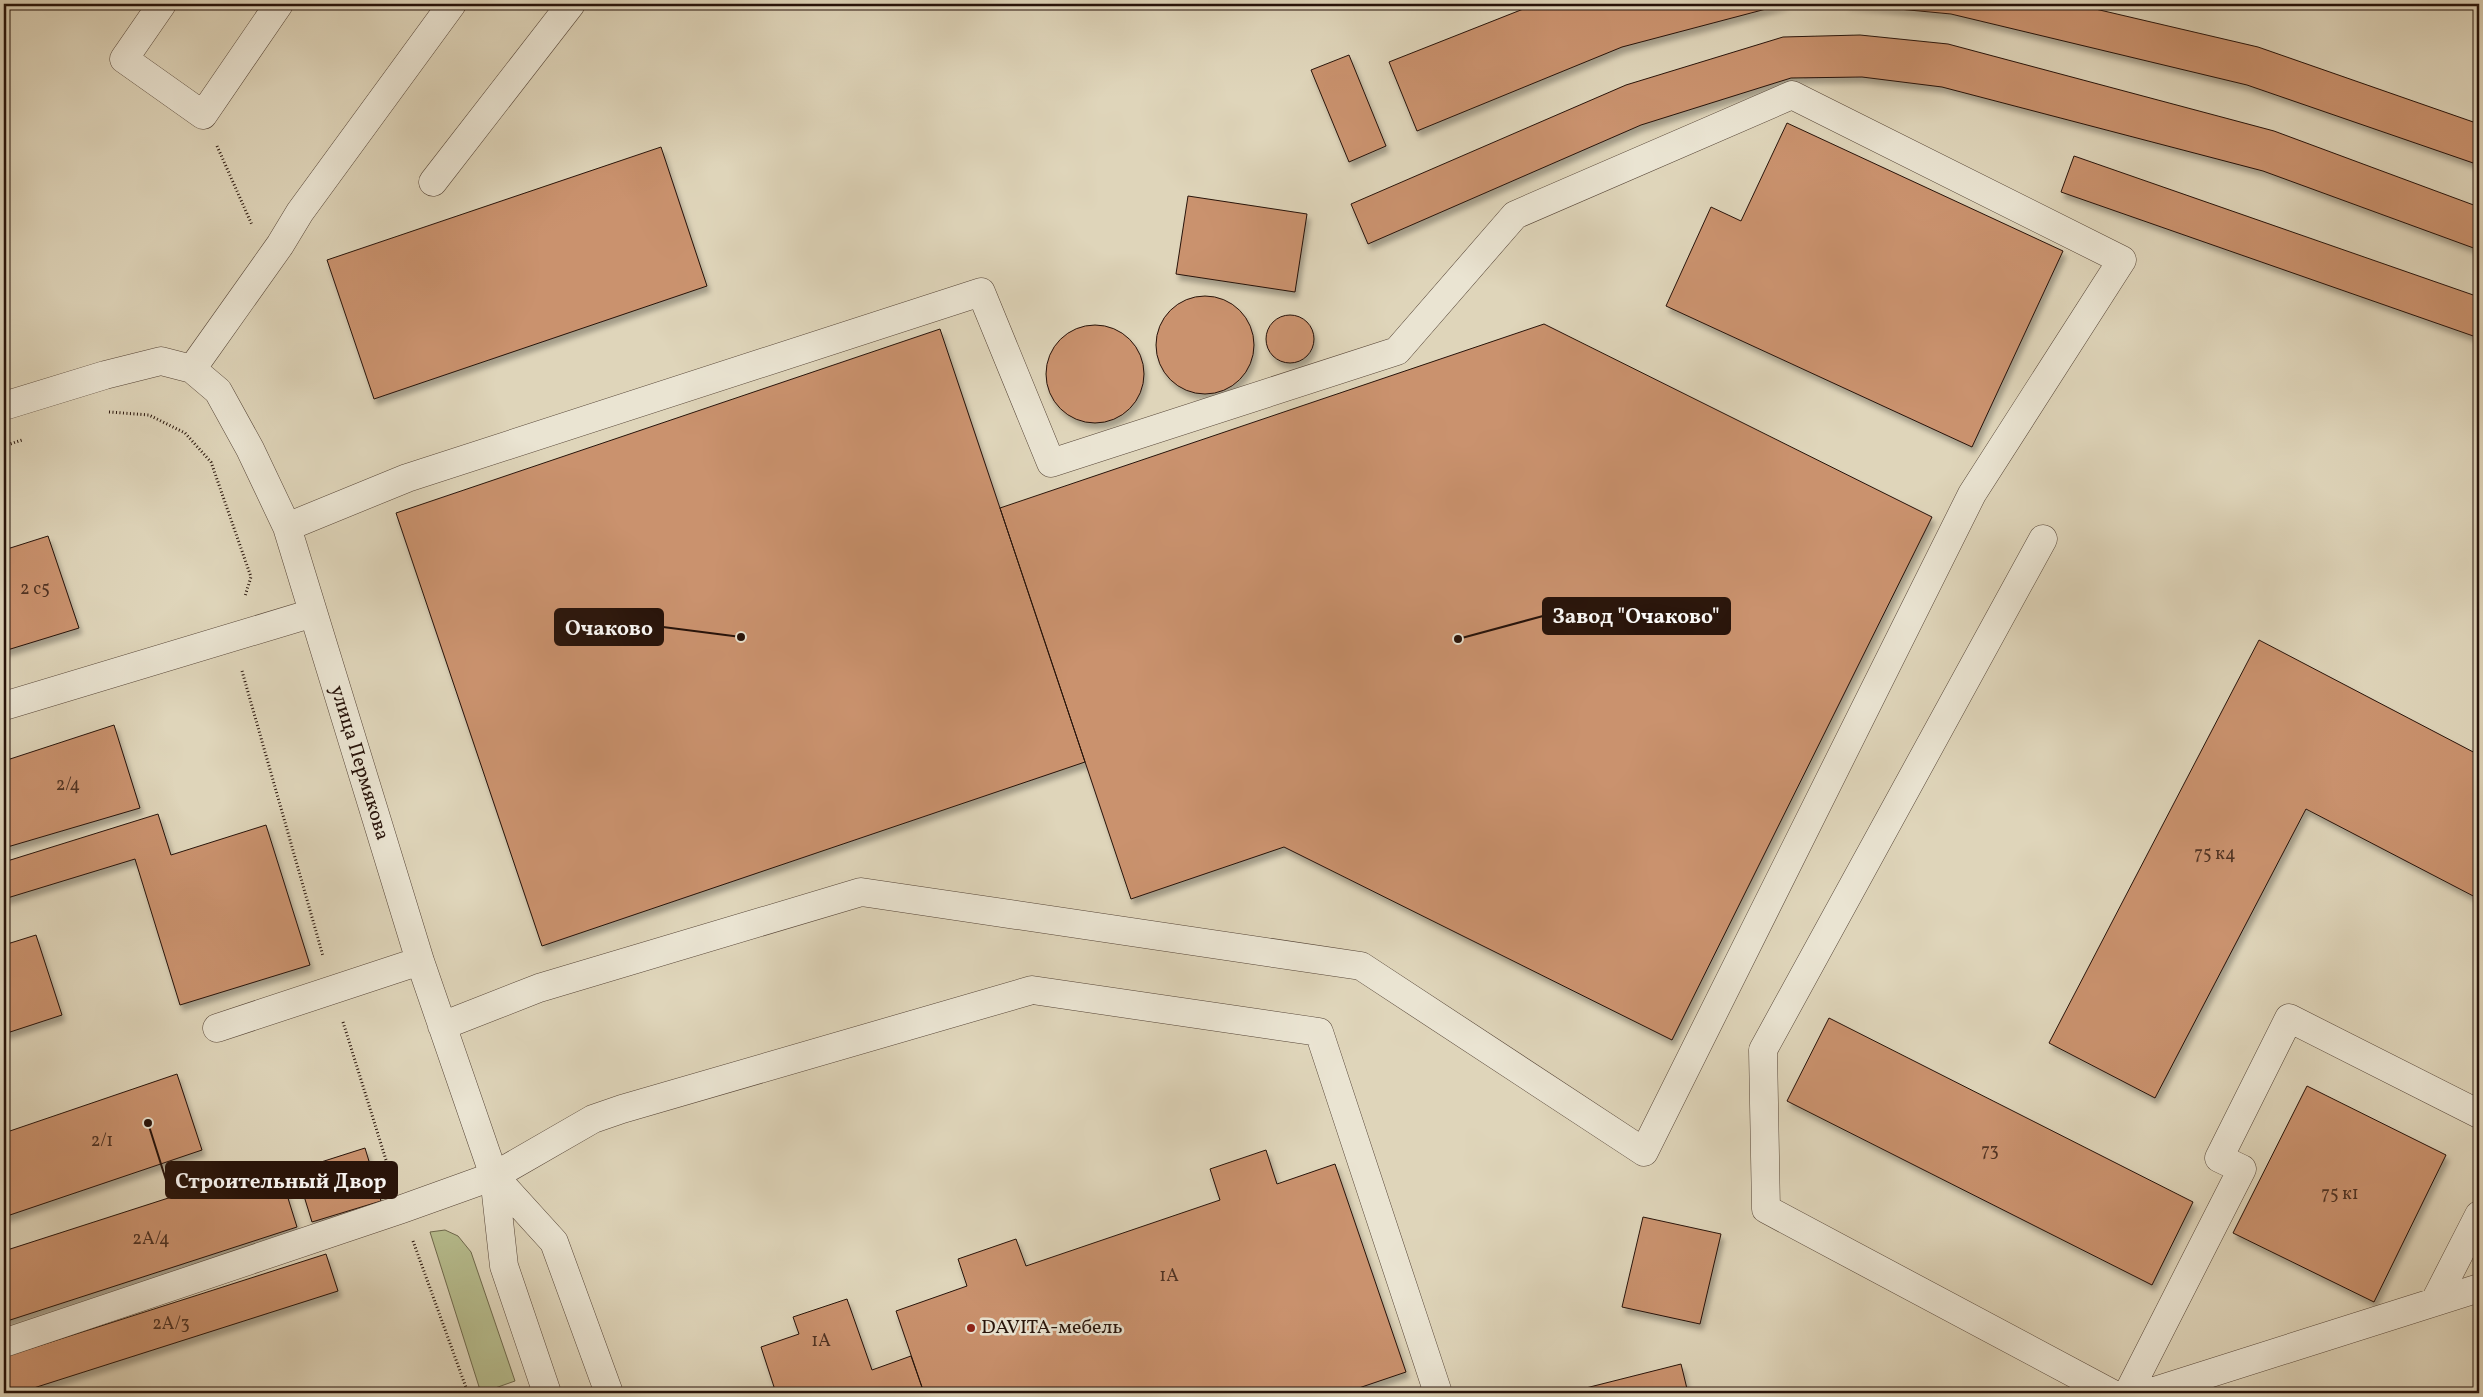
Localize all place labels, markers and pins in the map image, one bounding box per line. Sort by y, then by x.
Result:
callout: Завод "Очаково" [1543,598,1730,634]
callout: Очаково [555,609,663,645]
callout: Строительный Двор [166,1162,397,1198]
place label: DAVITA-мебель [981,1314,1123,1342]
marker: DAVITA-мебель [965,1322,977,1334]

